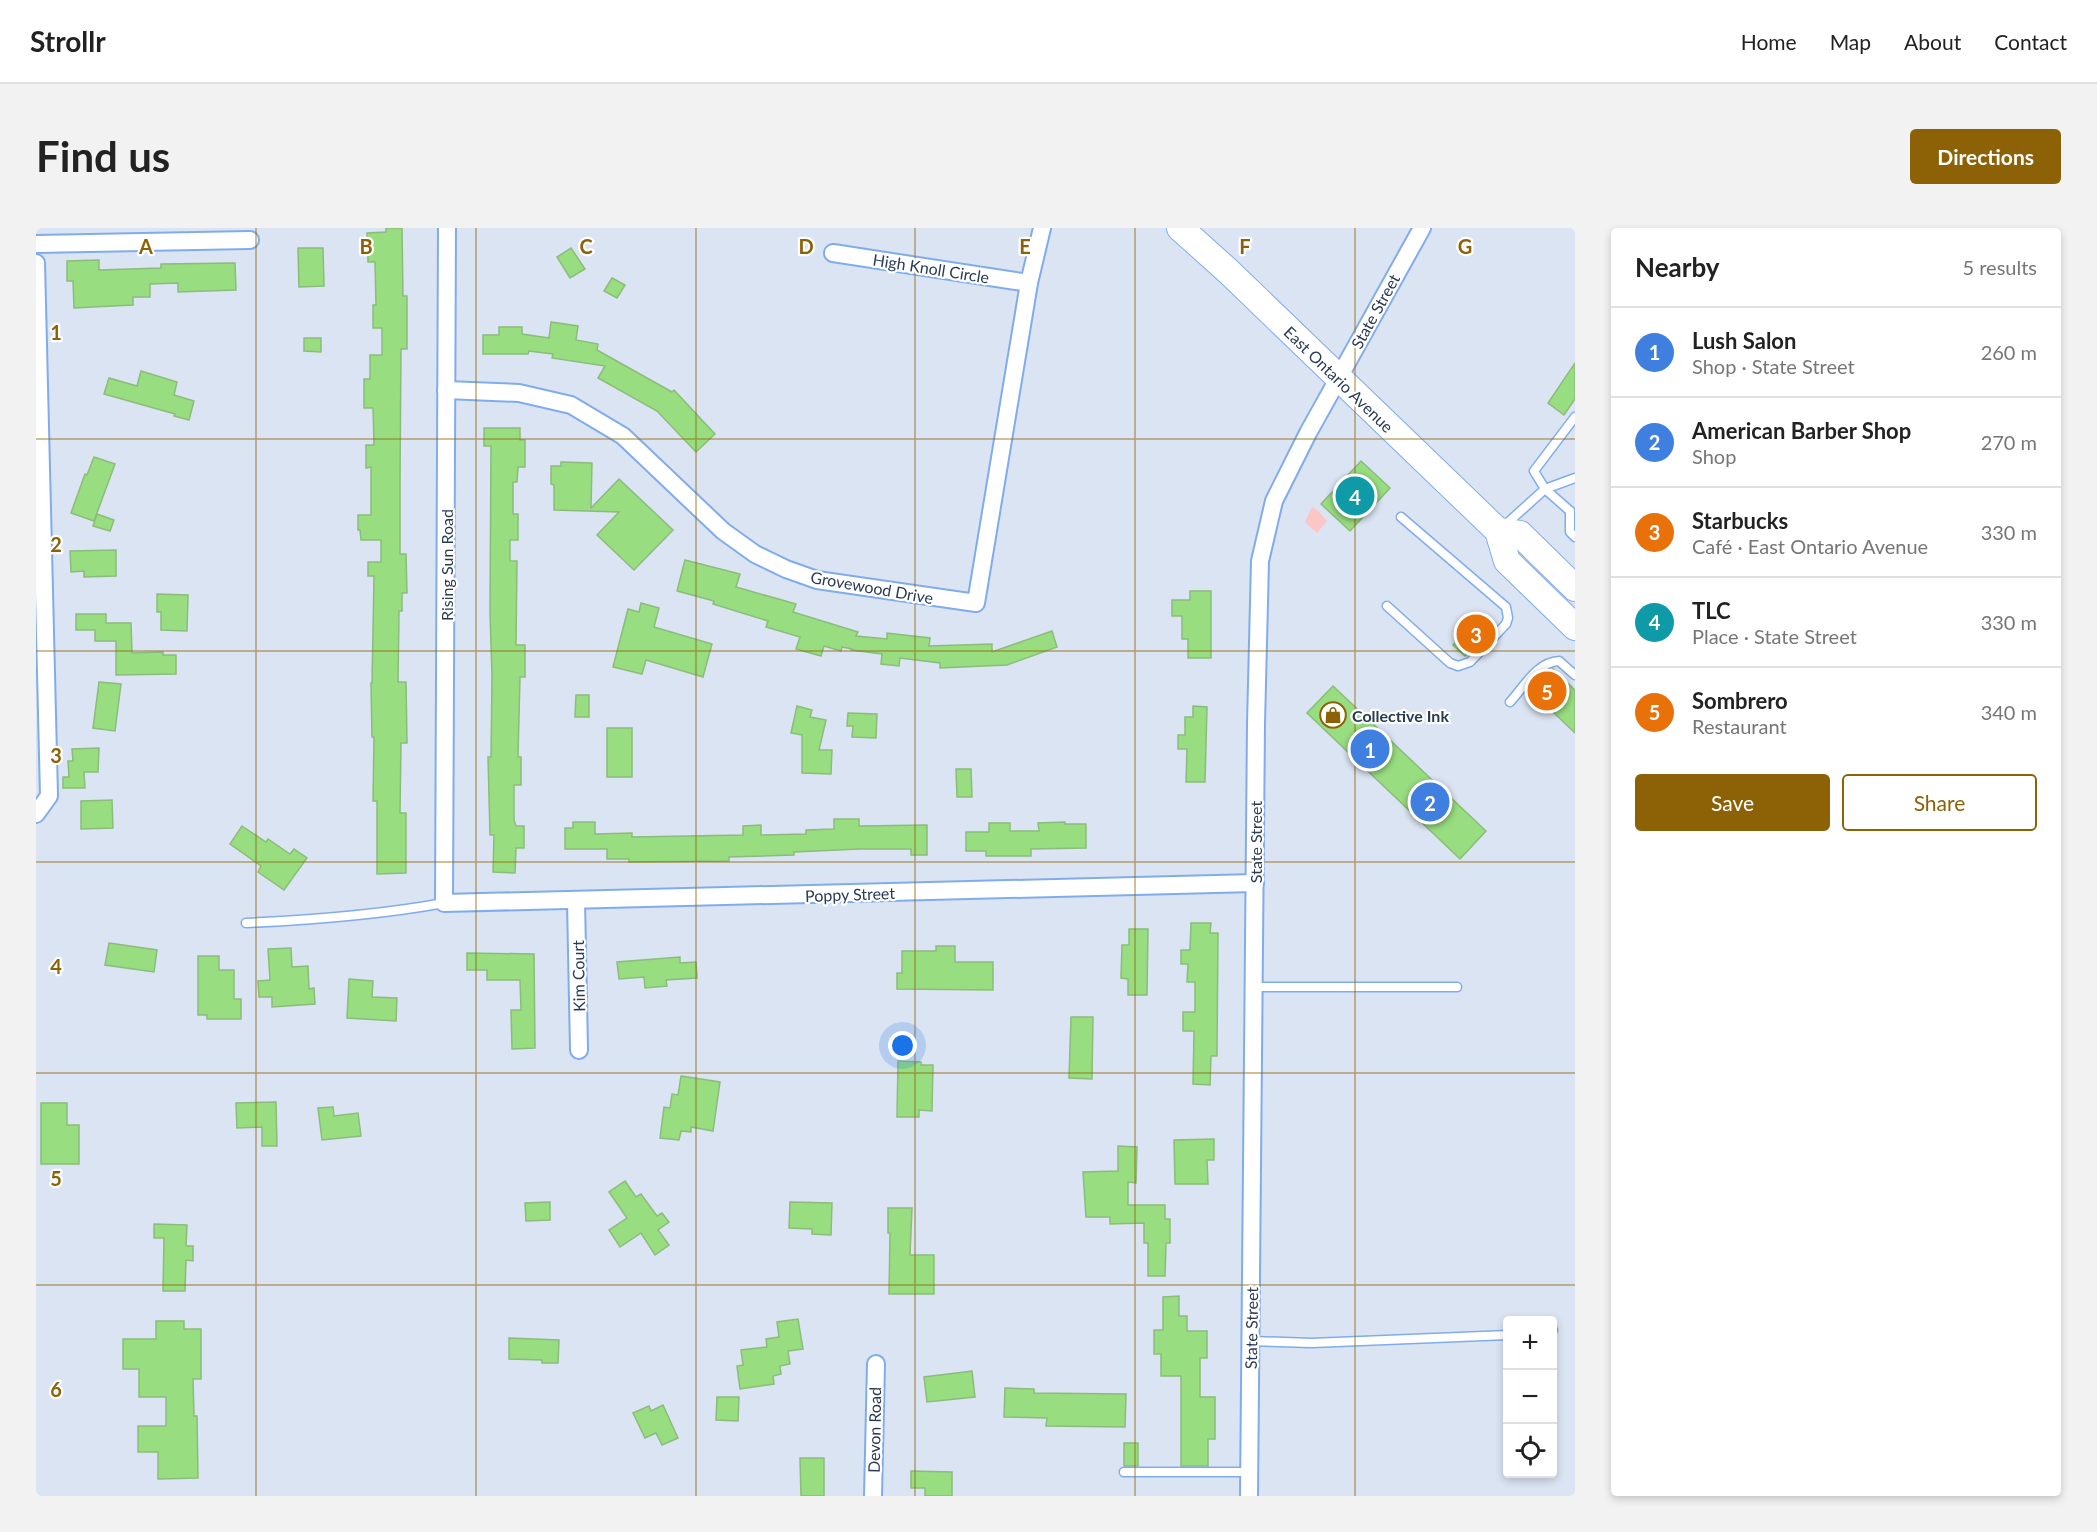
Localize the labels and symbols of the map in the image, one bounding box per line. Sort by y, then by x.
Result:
text: A [138,234,153,258]
text: B [359,234,373,258]
text: C [579,234,593,258]
text: D [798,234,814,258]
text: E [1019,234,1031,258]
text: F [1239,234,1251,258]
text: G [1458,234,1472,258]
street label: High Knoll Circle [872,249,990,287]
street label: State Street [1347,270,1403,352]
text: 1 [50,320,62,344]
street label: East Ontario Avenue [1281,322,1397,436]
pin: 4 [1336,474,1374,518]
street label: Rising Sun Road [437,509,456,621]
text: 2 [50,532,62,556]
street label: Grovewood Drive [809,567,935,607]
pin: 3 [1456,612,1496,656]
pin: 5 [1528,668,1566,714]
shop icon: Collective Ink [1318,700,1348,730]
place label: Collective Ink [1352,706,1449,725]
pin: 1 [1350,726,1390,772]
text: 3 [50,743,62,767]
pin: 2 [1410,780,1450,824]
street label: State Street [1246,801,1265,883]
street label: Poppy Street [805,883,896,905]
street label: Kim Court [568,940,588,1012]
text: 4 [50,954,62,978]
your location [888,1031,917,1060]
text: 5 [50,1166,62,1190]
street label: State Street [1241,1286,1261,1369]
text: 6 [50,1377,62,1401]
street label: Devon Road [864,1387,884,1473]

